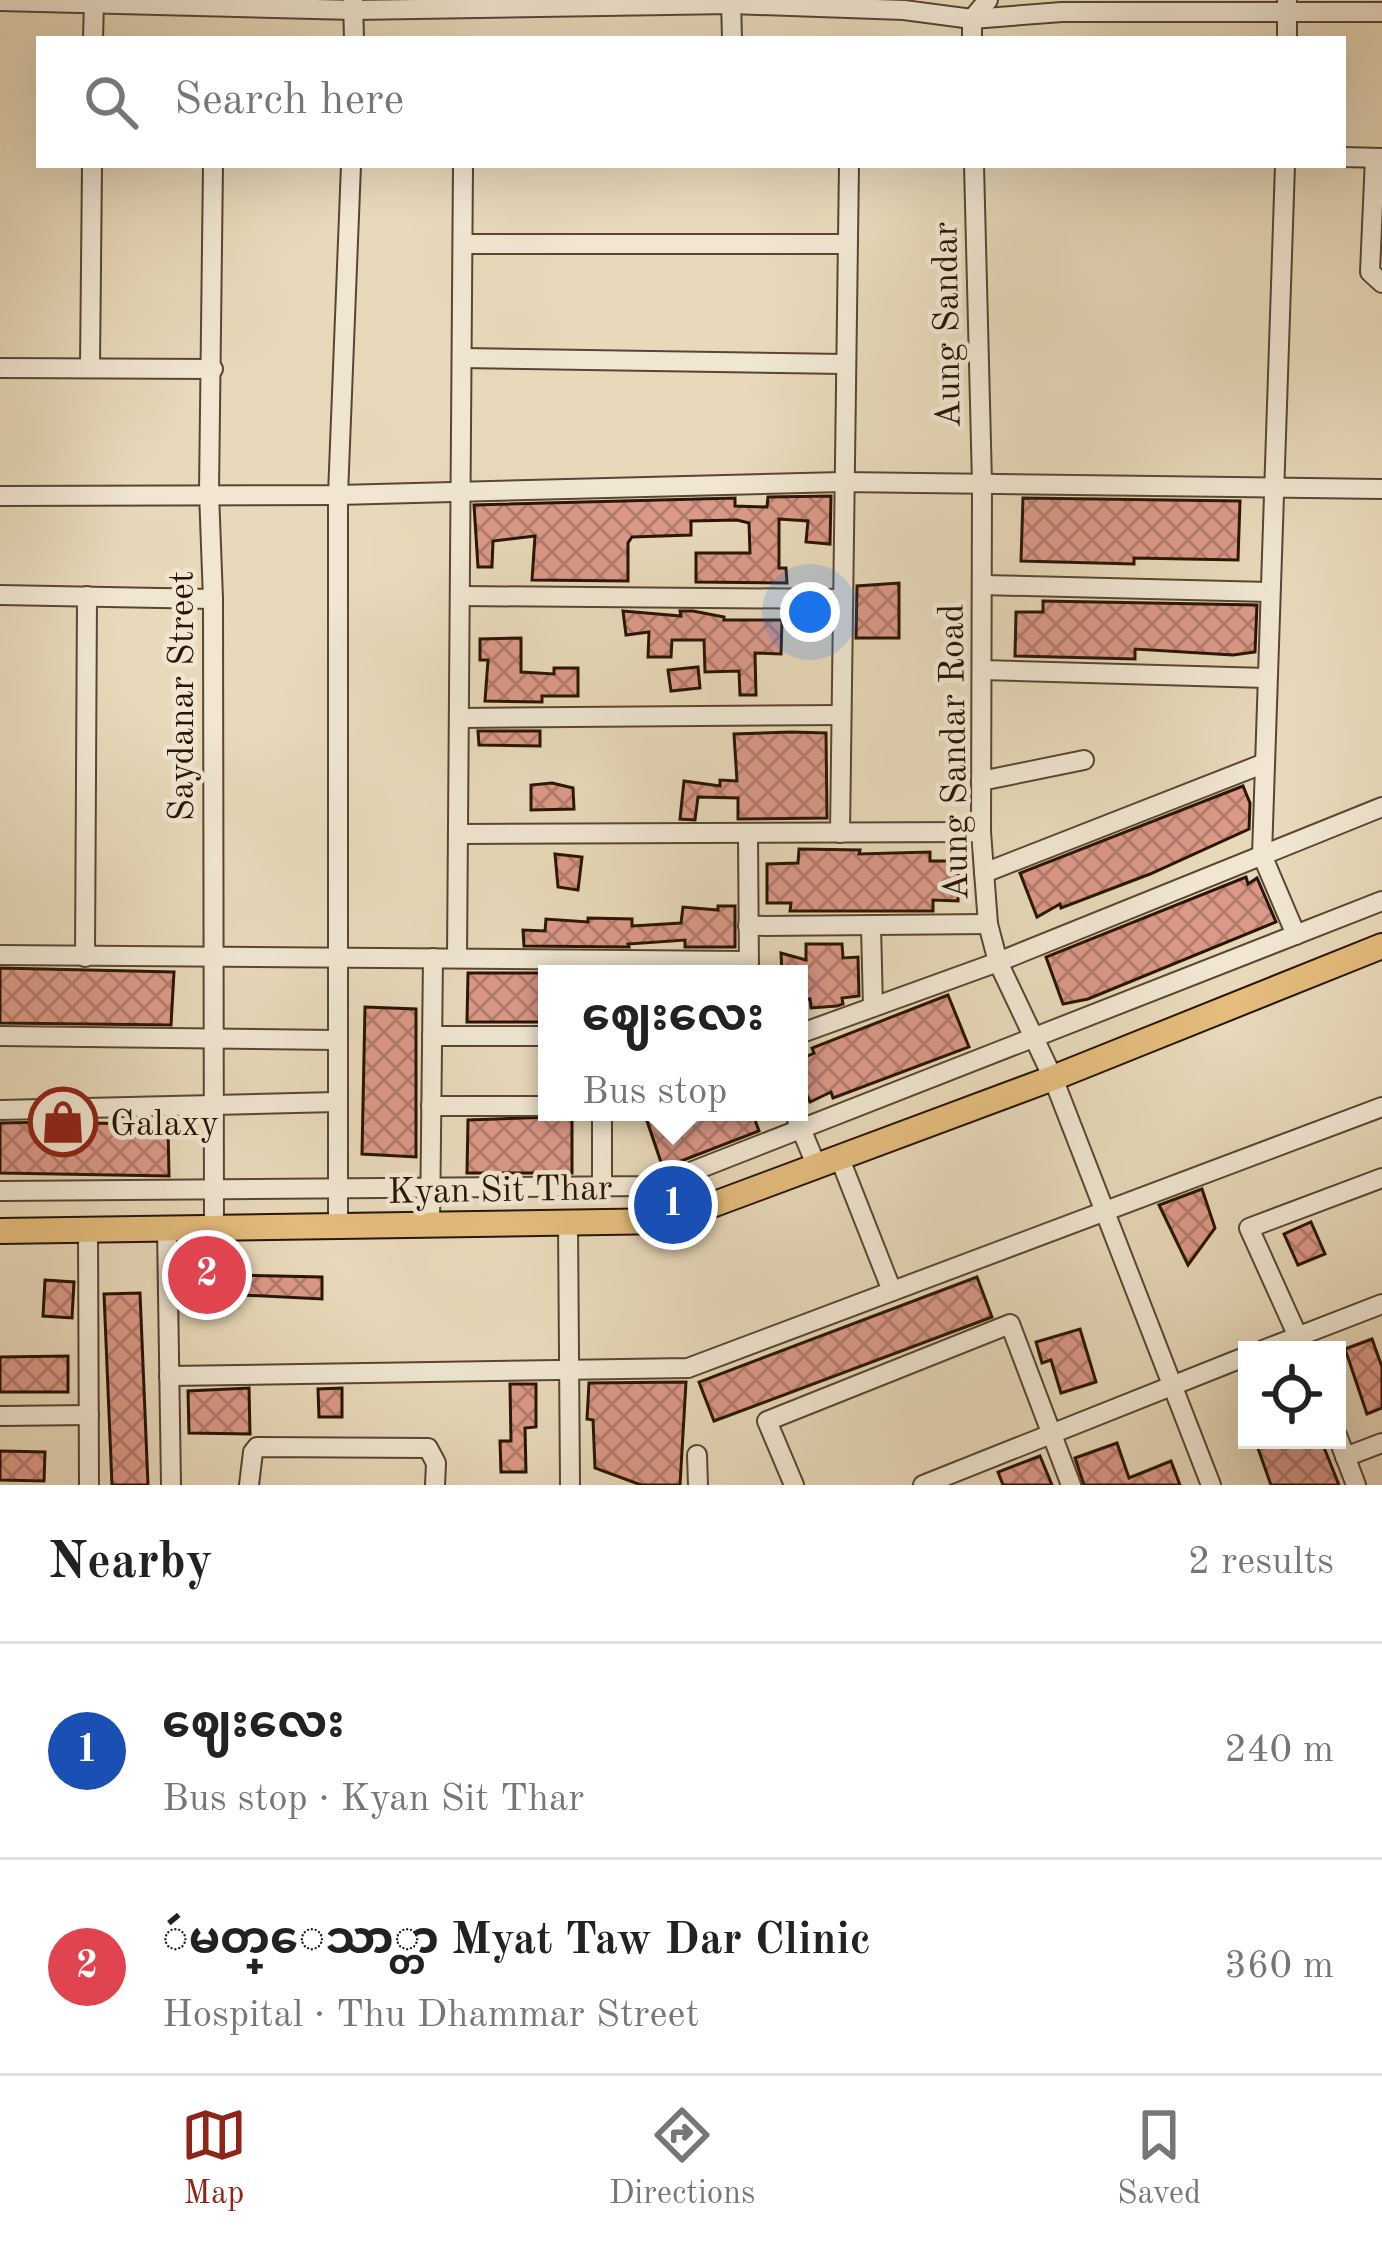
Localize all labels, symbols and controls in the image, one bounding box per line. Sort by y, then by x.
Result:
search box [36,36,1346,168]
icon: search [78,69,144,135]
text: Search here [174,79,404,124]
street label: Aung Sandar [929,221,969,429]
street label: Saydanar Street [166,571,202,821]
your location [780,582,840,642]
street label: Aung Sandar Road [935,603,977,901]
popup [538,965,808,1121]
text: ဈေးလေး [582,996,764,1041]
text: Bus stop [582,1073,727,1112]
shop icon: Galaxy [28,1087,98,1157]
place label: Galaxy [110,1108,219,1144]
pin: 1 [634,1160,712,1250]
street label: Kyan Sit Thar [387,1172,613,1212]
pin: 2 [168,1230,246,1320]
map controls [1238,1341,1346,1449]
button: locate [1238,1341,1346,1449]
text: Nearby [48,1538,213,1589]
text: 2 results [1188,1543,1334,1582]
text: ဈေးလေး [162,1703,344,1748]
text: 1 [76,1731,98,1770]
text: 240 m [1224,1731,1334,1770]
text: Bus stop · Kyan Sit Thar [162,1780,584,1819]
text: ဴမတ္ေသာ္တာ Myat Taw Dar Clinic [162,1919,871,1964]
text: 2 [76,1947,98,1986]
text: 360 m [1224,1947,1334,1986]
text: Hospital · Thu Dhammar Street [162,1996,699,2035]
tab: Map [181,2102,247,2215]
tab: Directions [609,2102,755,2215]
tab: Saved [1117,2102,1201,2215]

